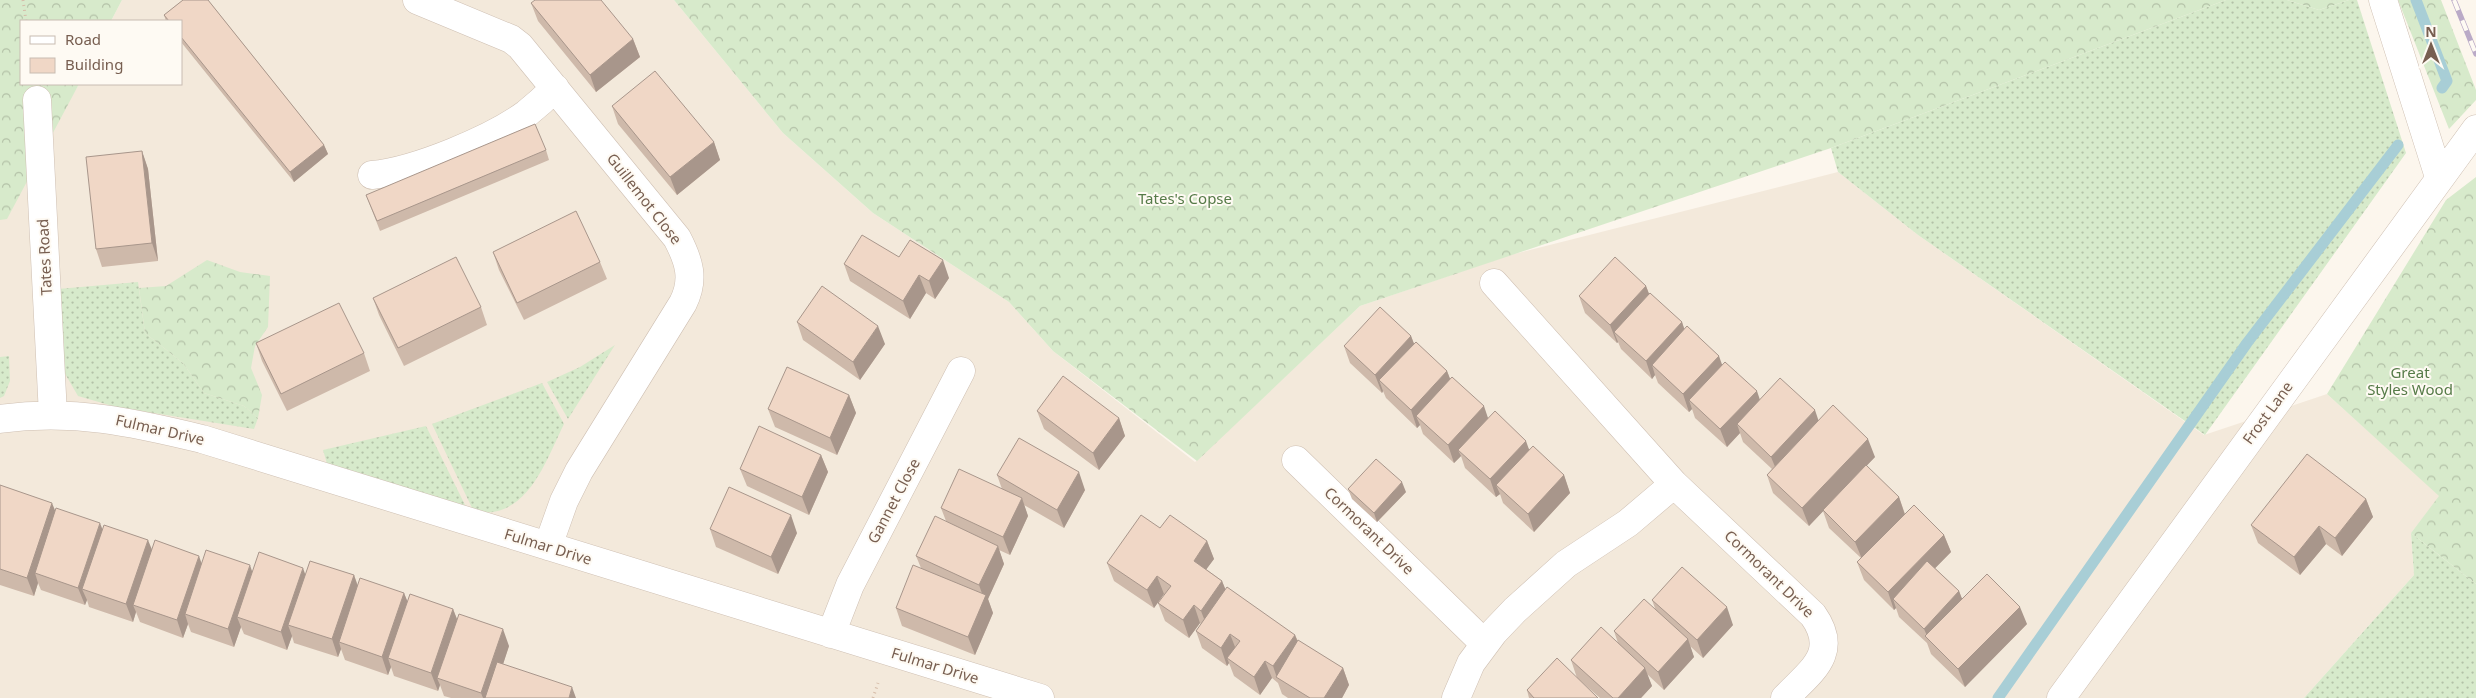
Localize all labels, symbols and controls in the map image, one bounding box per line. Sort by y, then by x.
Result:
legend [20,20,182,85]
north arrow [2406,20,2456,70]
text: N [2425,22,2437,41]
text: Road [65,29,101,49]
text: Building [65,54,123,74]
street label: Guillemot Close [603,149,687,248]
park label: Tates's Copse [1138,188,1232,208]
street label: Tates Road [32,218,56,296]
park label: Great Styles Wood [2367,362,2453,399]
street label: Frost Lane [2238,377,2297,448]
street label: Fulmar Drive [114,409,207,449]
street label: Gannet Close [862,454,924,547]
street label: Cormorant Drive [1320,482,1419,578]
street label: Fulmar Drive [502,523,595,569]
street label: Cormorant Drive [1720,525,1819,621]
street label: Fulmar Drive [889,642,982,688]

